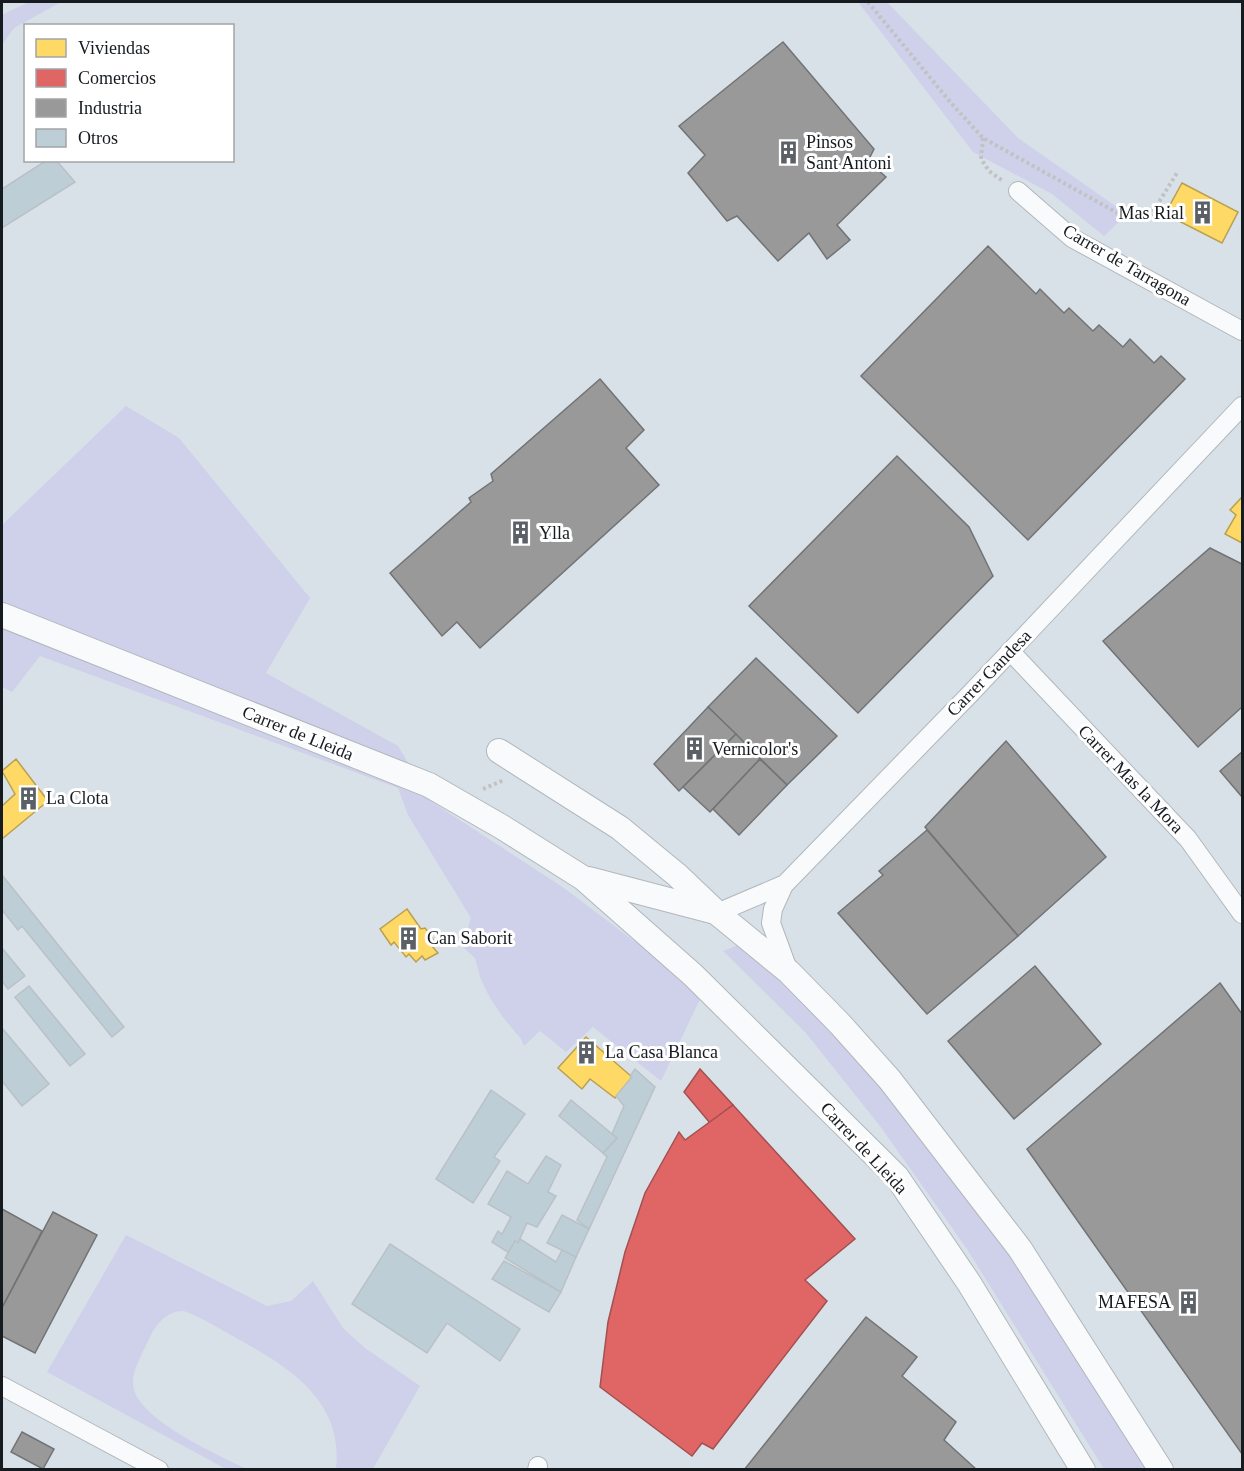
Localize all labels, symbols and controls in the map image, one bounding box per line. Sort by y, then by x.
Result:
legend [24,24,234,162]
text: Viviendas [78,38,150,58]
text: Comercios [78,68,156,88]
text: Industria [78,98,142,118]
text: Otros [78,128,118,148]
place label: Pinsos Sant Antoni [806,132,892,173]
building icon: Pinsos Sant Antoni [775,139,801,165]
building icon: Mas Rial [1189,200,1215,226]
place label: Mas Rial [1119,203,1184,223]
street label: Carrer de Tarragona [1060,220,1195,310]
building icon: Ylla [508,520,534,546]
place label: Ylla [539,523,570,543]
street label: Carrer Gandesa [943,626,1035,720]
street label: Carrer de Lleida [240,702,356,764]
street label: Carrer Mas la Mora [1074,721,1188,837]
building icon: Vernicolor's [681,736,707,762]
place label: Vernicolor's [712,739,798,759]
building icon: La Clota [15,785,41,811]
place label: La Clota [46,788,108,808]
building icon: Can Saborit [396,925,422,951]
place label: Can Saborit [427,928,513,948]
building icon: La Casa Blanca [574,1039,600,1065]
place label: La Casa Blanca [605,1042,718,1062]
street label: Carrer de Lleida [816,1098,912,1198]
building icon: MAFESA [1176,1289,1202,1315]
place label: MAFESA [1098,1292,1171,1312]

